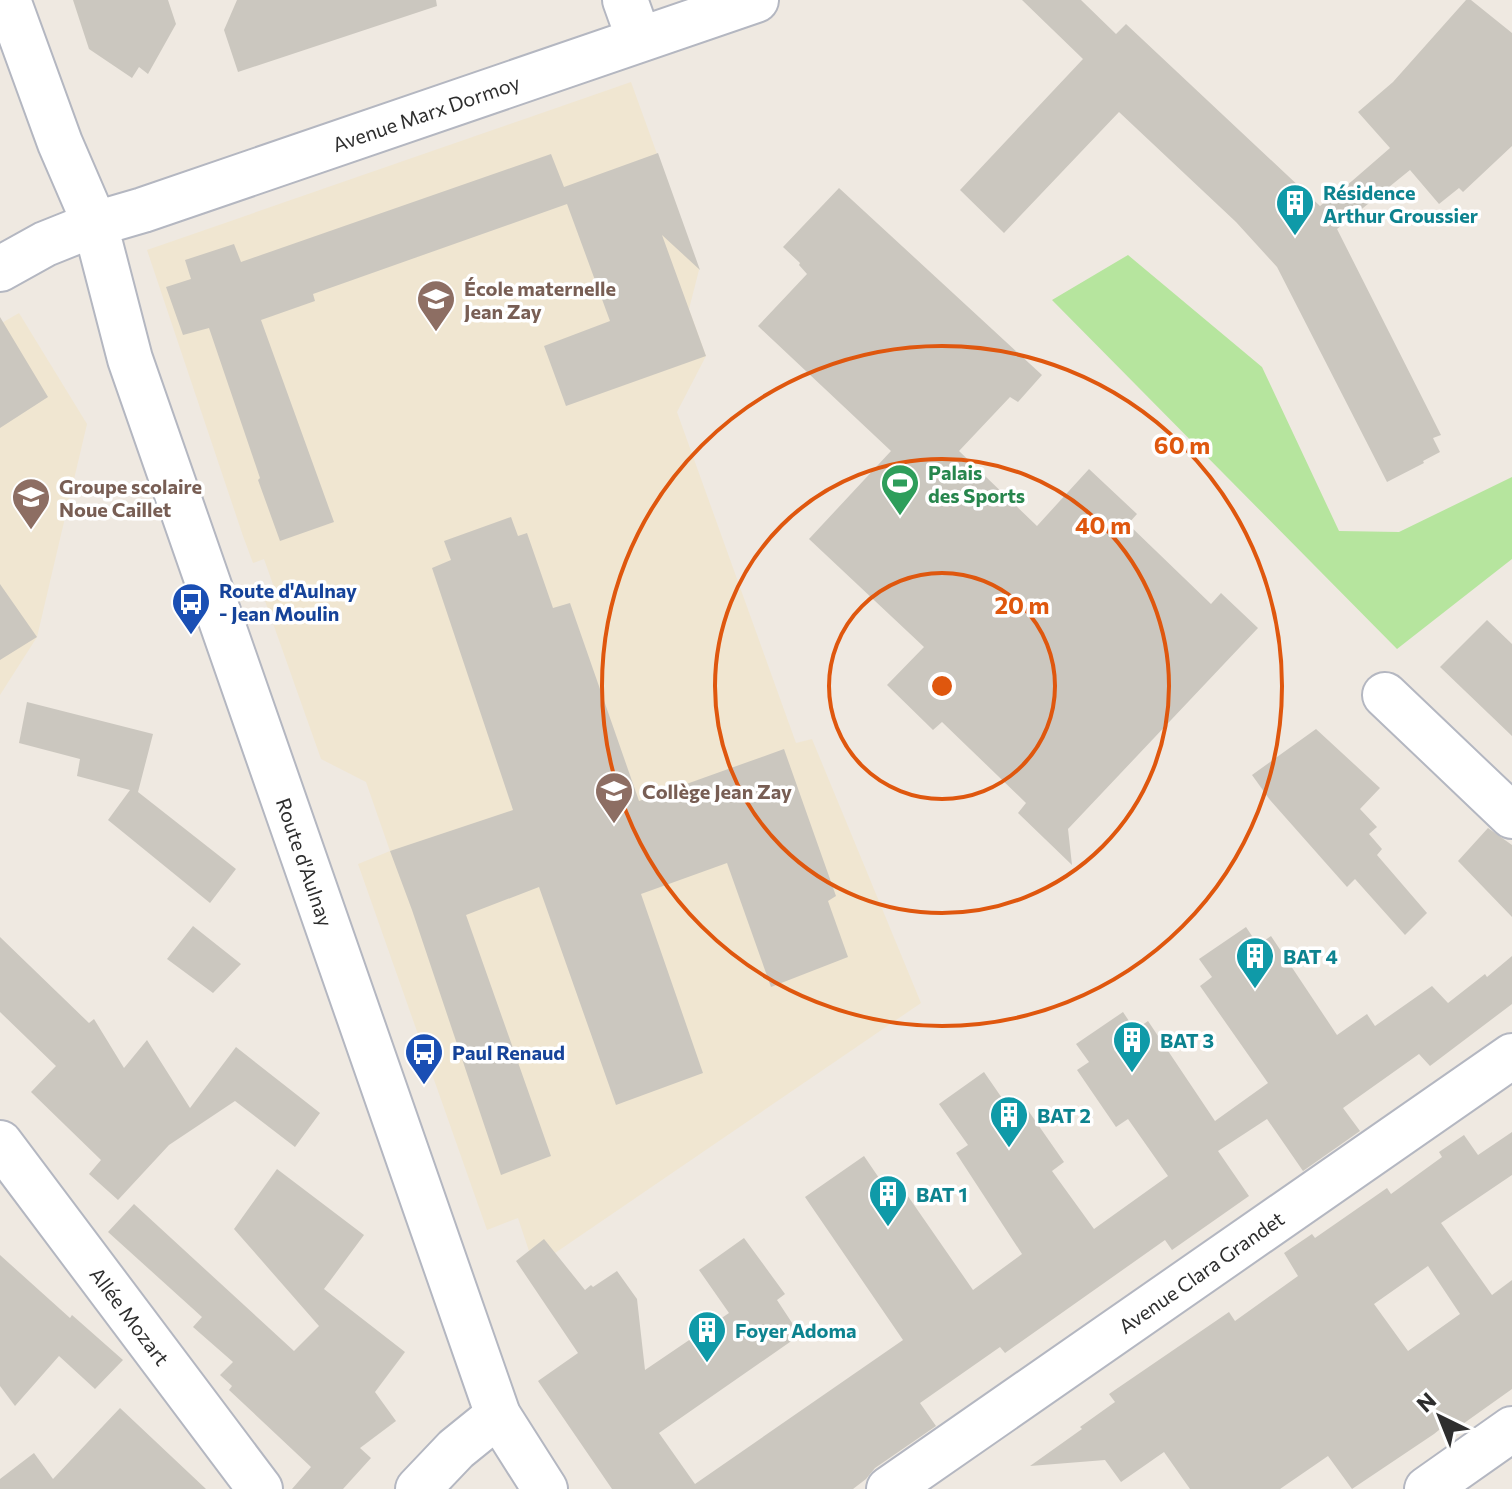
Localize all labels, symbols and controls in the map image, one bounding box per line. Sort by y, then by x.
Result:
street label: Avenue Marx Dormoy [329,70,523,156]
place label: Résidence Arthur Groussier [1323,180,1478,227]
building icon: Résidence Arthur Groussier [1274,182,1316,237]
place label: École maternelle Jean Zay [464,276,616,323]
school or university icon: École maternelle Jean Zay [415,278,457,333]
text: 60 m [1154,430,1210,459]
place label: Palais des Sports [928,460,1025,507]
sports icon: Palais des Sports [879,462,921,517]
place label: Groupe scolaire Noue Caillet [59,474,202,521]
school or university icon: Groupe scolaire Noue Caillet [10,476,52,531]
text: 40 m [1075,510,1131,539]
place label: Route d'Aulnay - Jean Moulin [219,578,357,625]
bus stop icon: Route d'Aulnay - Jean Moulin [170,581,212,636]
text: 20 m [995,590,1049,619]
centre of rings [928,672,956,700]
school or university icon: Collège Jean Zay [593,770,635,825]
place label: Collège Jean Zay [642,779,792,803]
street label: Route d'Aulnay [272,794,338,930]
building icon: BAT 4 [1234,935,1276,990]
place label: BAT 4 [1283,944,1338,968]
building icon: BAT 3 [1111,1019,1153,1074]
place label: BAT 3 [1160,1028,1214,1052]
bus stop icon: Paul Renaud [403,1031,445,1086]
place label: Paul Renaud [452,1040,565,1064]
building icon: BAT 2 [988,1094,1030,1149]
place label: BAT 2 [1037,1103,1091,1127]
building icon: BAT 1 [867,1173,909,1228]
place label: BAT 1 [916,1182,968,1206]
street label: Avenue Clara Grandet [1114,1206,1288,1338]
street label: Allée Mozart [85,1262,175,1370]
building icon: Foyer Adoma [686,1309,728,1364]
place label: Foyer Adoma [735,1318,856,1342]
north arrow [1400,1377,1480,1457]
text: N [1411,1387,1441,1418]

